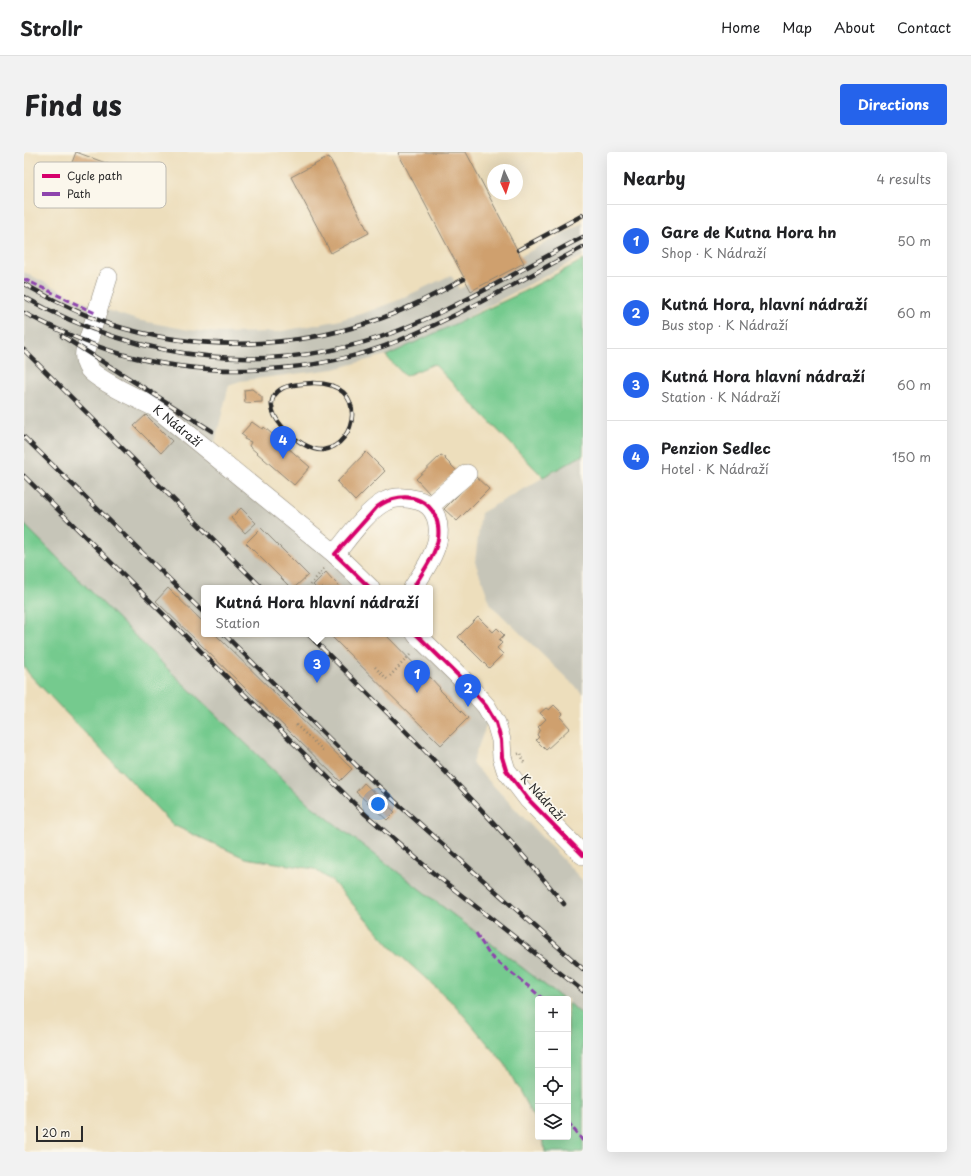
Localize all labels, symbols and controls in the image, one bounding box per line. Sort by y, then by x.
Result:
text: Strollr [20,14,83,42]
text: Home [721,17,760,38]
text: Map [782,17,812,38]
text: About [834,17,875,38]
text: Contact [897,17,951,38]
text: Find us [24,83,122,126]
button: Directions [840,84,947,125]
legend [34,162,166,208]
north arrow [487,164,523,200]
text: Nearby [623,165,685,191]
text: Cycle path [67,167,122,184]
text: 4 results [877,169,931,188]
text: Path [67,185,91,202]
text: Gare de Kutna Hora hn [661,220,836,243]
text: 1 [633,231,639,250]
text: 50 m [897,231,931,250]
text: Shop · K Nádraží [661,243,766,262]
text: Kutná Hora, hlavní nádraží [661,292,867,315]
text: 2 [631,303,641,322]
text: 60 m [897,303,931,322]
text: Bus stop · K Nádraží [661,315,788,334]
text: Kutná Hora hlavní nádraží [661,364,865,387]
text: 3 [632,375,640,394]
text: 60 m [897,375,931,394]
text: Station · K Nádraží [661,387,780,406]
street label: K Nádraží [149,400,206,451]
pin: 4 [270,426,296,459]
text: Penzion Sedlec [661,436,771,459]
text: 4 [632,447,640,466]
text: 150 m [892,447,931,466]
text: Hotel · K Nádraží [661,459,769,478]
popup [201,585,433,637]
text: Kutná Hora hlavní nádraží [215,590,419,613]
text: Station [215,613,260,632]
pin: 3 [304,650,330,683]
pin: 1 [404,660,430,693]
pin: 2 [455,674,481,707]
street label: K Nádraží [517,769,569,825]
your location [368,794,388,814]
map controls [535,996,571,1140]
button: + [535,996,571,1032]
button: − [535,1032,571,1068]
button: locate [535,1068,571,1104]
button: layers [535,1104,571,1140]
scale bar [36,1124,83,1143]
text: 20 m [42,1124,70,1141]

